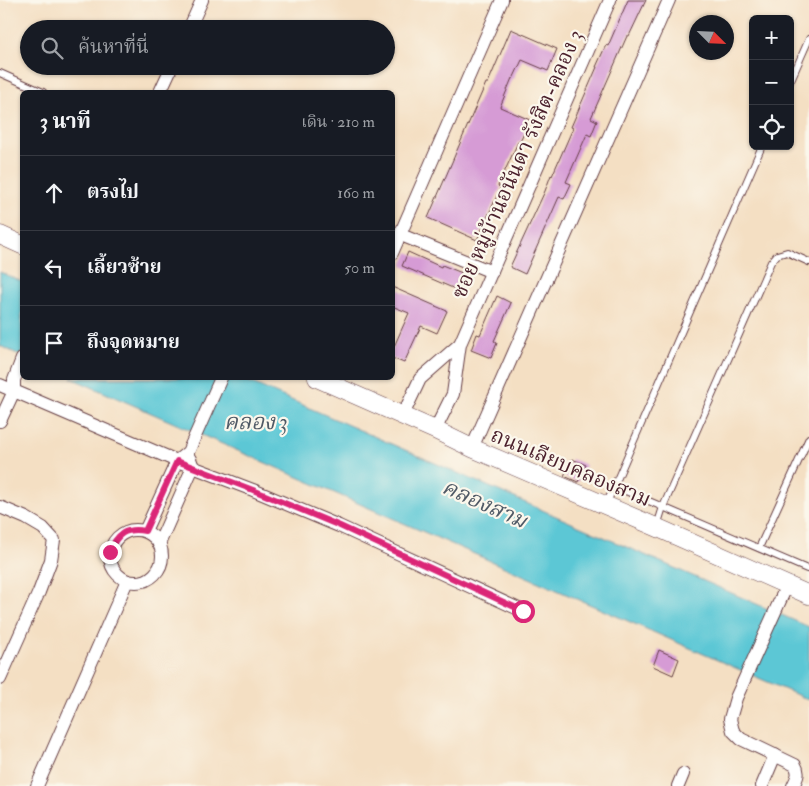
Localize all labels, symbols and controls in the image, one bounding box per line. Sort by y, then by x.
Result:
north arrow [689,15,734,60]
map controls [749,15,794,150]
button: + [749,15,794,60]
search box [20,20,395,75]
street label: ซอย หมู่บ้านอนันดา รังสิต-คลอง 3 [446,26,589,303]
icon: search [38,34,66,62]
text: ค้นหาที่นี่ [78,35,149,59]
button: − [749,60,794,105]
button: locate [749,105,794,150]
text: 3 นาที [40,108,91,135]
text: เดิน · 210 m [301,112,375,132]
icon: ahead [40,179,68,207]
text: ตรงไป [87,180,139,204]
text: 160 m [337,183,375,203]
icon: left [40,254,68,282]
text: เลี้ยวซ้าย [87,255,161,279]
text: 50 m [344,258,375,278]
icon: arrive [40,329,68,357]
text: ถึงจุดหมาย [87,330,180,354]
water label: คลอง 3 [224,408,288,436]
street label: ถนนเลียบคลองสาม [487,422,655,512]
water label: คลองสาม [439,473,531,533]
route end [99,541,122,564]
route start [512,600,535,623]

